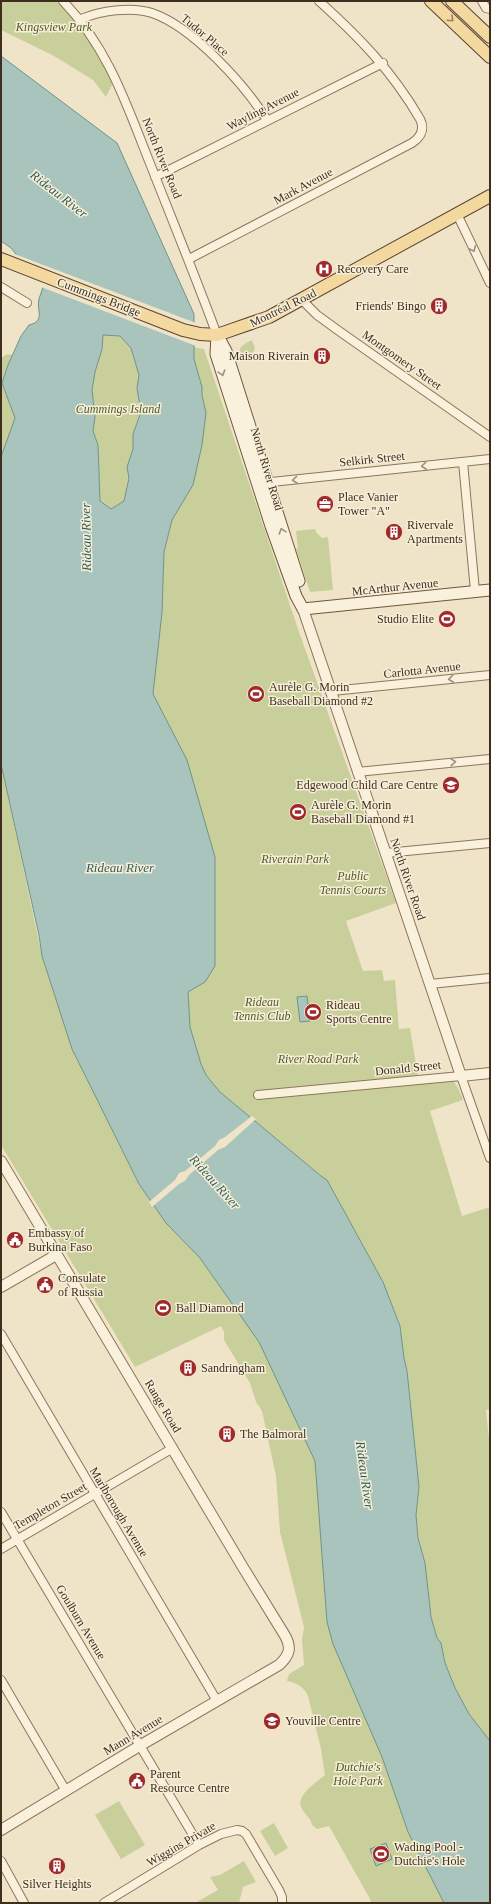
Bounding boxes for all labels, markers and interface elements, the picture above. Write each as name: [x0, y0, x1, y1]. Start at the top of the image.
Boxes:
street label: Tudor Place: [178, 11, 232, 59]
one-way arrow: [446, 14, 454, 22]
park label: Kingsview Park: [15, 20, 93, 34]
street label: Wayling Avenue: [225, 85, 301, 133]
street label: North River Road: [139, 116, 185, 200]
street label: Mark Avenue: [271, 165, 335, 207]
water label: Rideau River: [27, 166, 91, 221]
one-way arrow: [468, 244, 476, 252]
hospital icon: Recovery Care: [314, 259, 334, 279]
place label: Recovery Care: [337, 262, 409, 276]
street label: Cummings Bridge: [55, 275, 143, 319]
street label: Montréal Road: [247, 286, 319, 330]
building icon: Friends' Bingo: [429, 296, 449, 316]
place label: Friends' Bingo: [356, 299, 426, 313]
street label: Montgomery Street: [360, 327, 445, 393]
building icon: Maison Riverain: [312, 346, 332, 366]
place label: Maison Riverain: [229, 349, 309, 363]
one-way arrow: [218, 369, 226, 376]
park label: Cummings Island: [76, 402, 161, 416]
street label: North River Road: [248, 426, 286, 512]
street label: Selkirk Street: [339, 449, 406, 469]
one-way arrow: [421, 461, 427, 470]
one-way arrow: [292, 475, 298, 484]
place label: Place Vanier Tower "A": [338, 490, 398, 518]
office icon: Place Vanier Tower "A": [315, 494, 335, 514]
water label: Rideau River: [78, 502, 94, 572]
place label: Rivervale Apartments: [407, 518, 463, 546]
building icon: Rivervale Apartments: [384, 522, 404, 542]
one-way arrow: [279, 528, 287, 535]
street label: McArthur Avenue: [351, 576, 439, 598]
sports icon: Studio Elite: [437, 609, 457, 629]
place label: Studio Elite: [377, 612, 434, 626]
street label: Carlotta Avenue: [383, 659, 461, 681]
one-way arrow: [448, 674, 454, 683]
place label: Aurèle G. Morin Baseball Diamond #2: [269, 680, 373, 708]
sports icon: Aurèle G. Morin Baseball Diamond #2: [246, 684, 266, 704]
one-way arrow: [450, 758, 456, 767]
school or university icon: Edgewood Child Care Centre: [441, 775, 461, 795]
place label: Edgewood Child Care Centre: [296, 778, 438, 792]
place label: Aurèle G. Morin Baseball Diamond #1: [311, 798, 415, 826]
sports icon: Aurèle G. Morin Baseball Diamond #1: [288, 802, 308, 822]
street label: North River Road: [387, 836, 429, 922]
park label: Riverain Park: [260, 852, 329, 866]
water label: Rideau River: [85, 860, 155, 875]
park label: Public Tennis Courts: [320, 869, 387, 897]
park label: Rideau Tennis Club: [233, 995, 291, 1023]
place label: Rideau Sports Centre: [326, 998, 392, 1026]
sports icon: Rideau Sports Centre: [303, 1002, 323, 1022]
park label: River Road Park: [277, 1052, 359, 1066]
street label: Donald Street: [374, 1058, 442, 1078]
water label: Rideau River: [186, 1151, 244, 1213]
place label: Embassy of Burkina Faso: [28, 1226, 92, 1254]
public building icon: Embassy of Burkina Faso: [5, 1230, 25, 1250]
place label: Consulate of Russia: [58, 1271, 106, 1299]
public building icon: Consulate of Russia: [35, 1275, 55, 1295]
sports icon: Ball Diamond: [153, 1298, 173, 1318]
place label: Ball Diamond: [176, 1301, 244, 1315]
building icon: Sandringham: [178, 1358, 198, 1378]
place label: Sandringham: [201, 1361, 266, 1375]
street label: Range Road: [142, 1377, 184, 1435]
building icon: The Balmoral: [217, 1424, 237, 1444]
place label: The Balmoral: [240, 1427, 307, 1441]
water label: Rideau River: [353, 1439, 377, 1511]
street label: Marlborough Avenue: [87, 1465, 151, 1559]
street label: Templeton Street: [11, 1479, 90, 1533]
street label: Goulburn Avenue: [53, 1582, 109, 1662]
school or university icon: Youville Centre: [262, 1711, 282, 1731]
street label: Mann Avenue: [101, 1712, 165, 1758]
place label: Youville Centre: [285, 1714, 361, 1728]
park label: Dutchie's Hole Park: [332, 1760, 383, 1788]
place label: Parent Resource Centre: [150, 1767, 230, 1795]
public building icon: Parent Resource Centre: [127, 1771, 147, 1791]
street label: Wiggins Private: [144, 1819, 218, 1869]
place label: Wading Pool - Dutchie's Hole: [394, 1840, 465, 1868]
sports icon: Wading Pool - Dutchie's Hole: [371, 1844, 391, 1864]
building icon: Silver Heights: [47, 1856, 67, 1876]
place label: Silver Heights: [23, 1877, 92, 1891]

